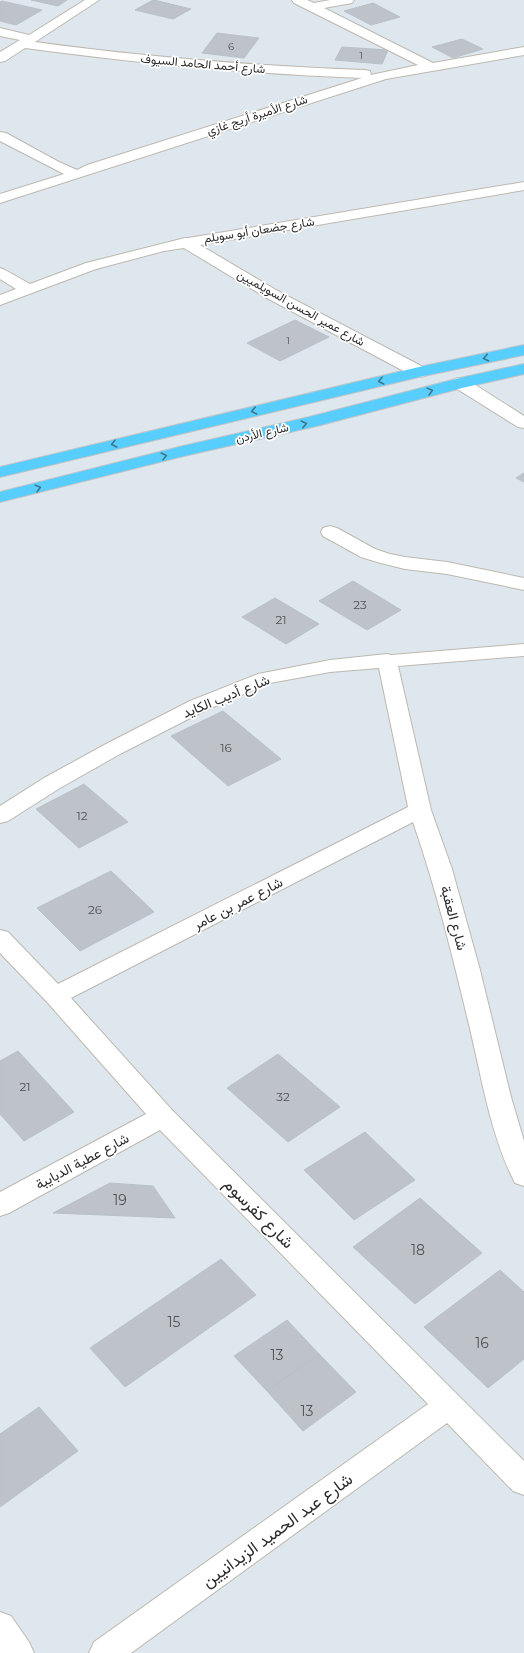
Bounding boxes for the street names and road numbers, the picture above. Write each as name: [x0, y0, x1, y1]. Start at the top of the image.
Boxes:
street label: شارع أحمد الحامد السيوف: [140, 51, 266, 78]
street label: شارع الأميرة أريج غازي: [205, 91, 310, 141]
street label: شارع جضعان أبو سويلم: [203, 213, 316, 248]
street label: شارع عمير الحسن السويلميين: [234, 266, 368, 351]
street label: شارع الأردن: [234, 419, 290, 448]
street label: شارع أديب الكايد: [180, 670, 273, 724]
street label: شارع عمر بن عامر: [189, 873, 287, 935]
street label: شارع العقبة: [435, 884, 471, 953]
street label: شارع عطية الدبايبة: [32, 1129, 133, 1195]
street label: شارع كفرسوم: [218, 1174, 298, 1254]
street label: شارع عبد الحميد الزيدانيين: [198, 1469, 357, 1593]

